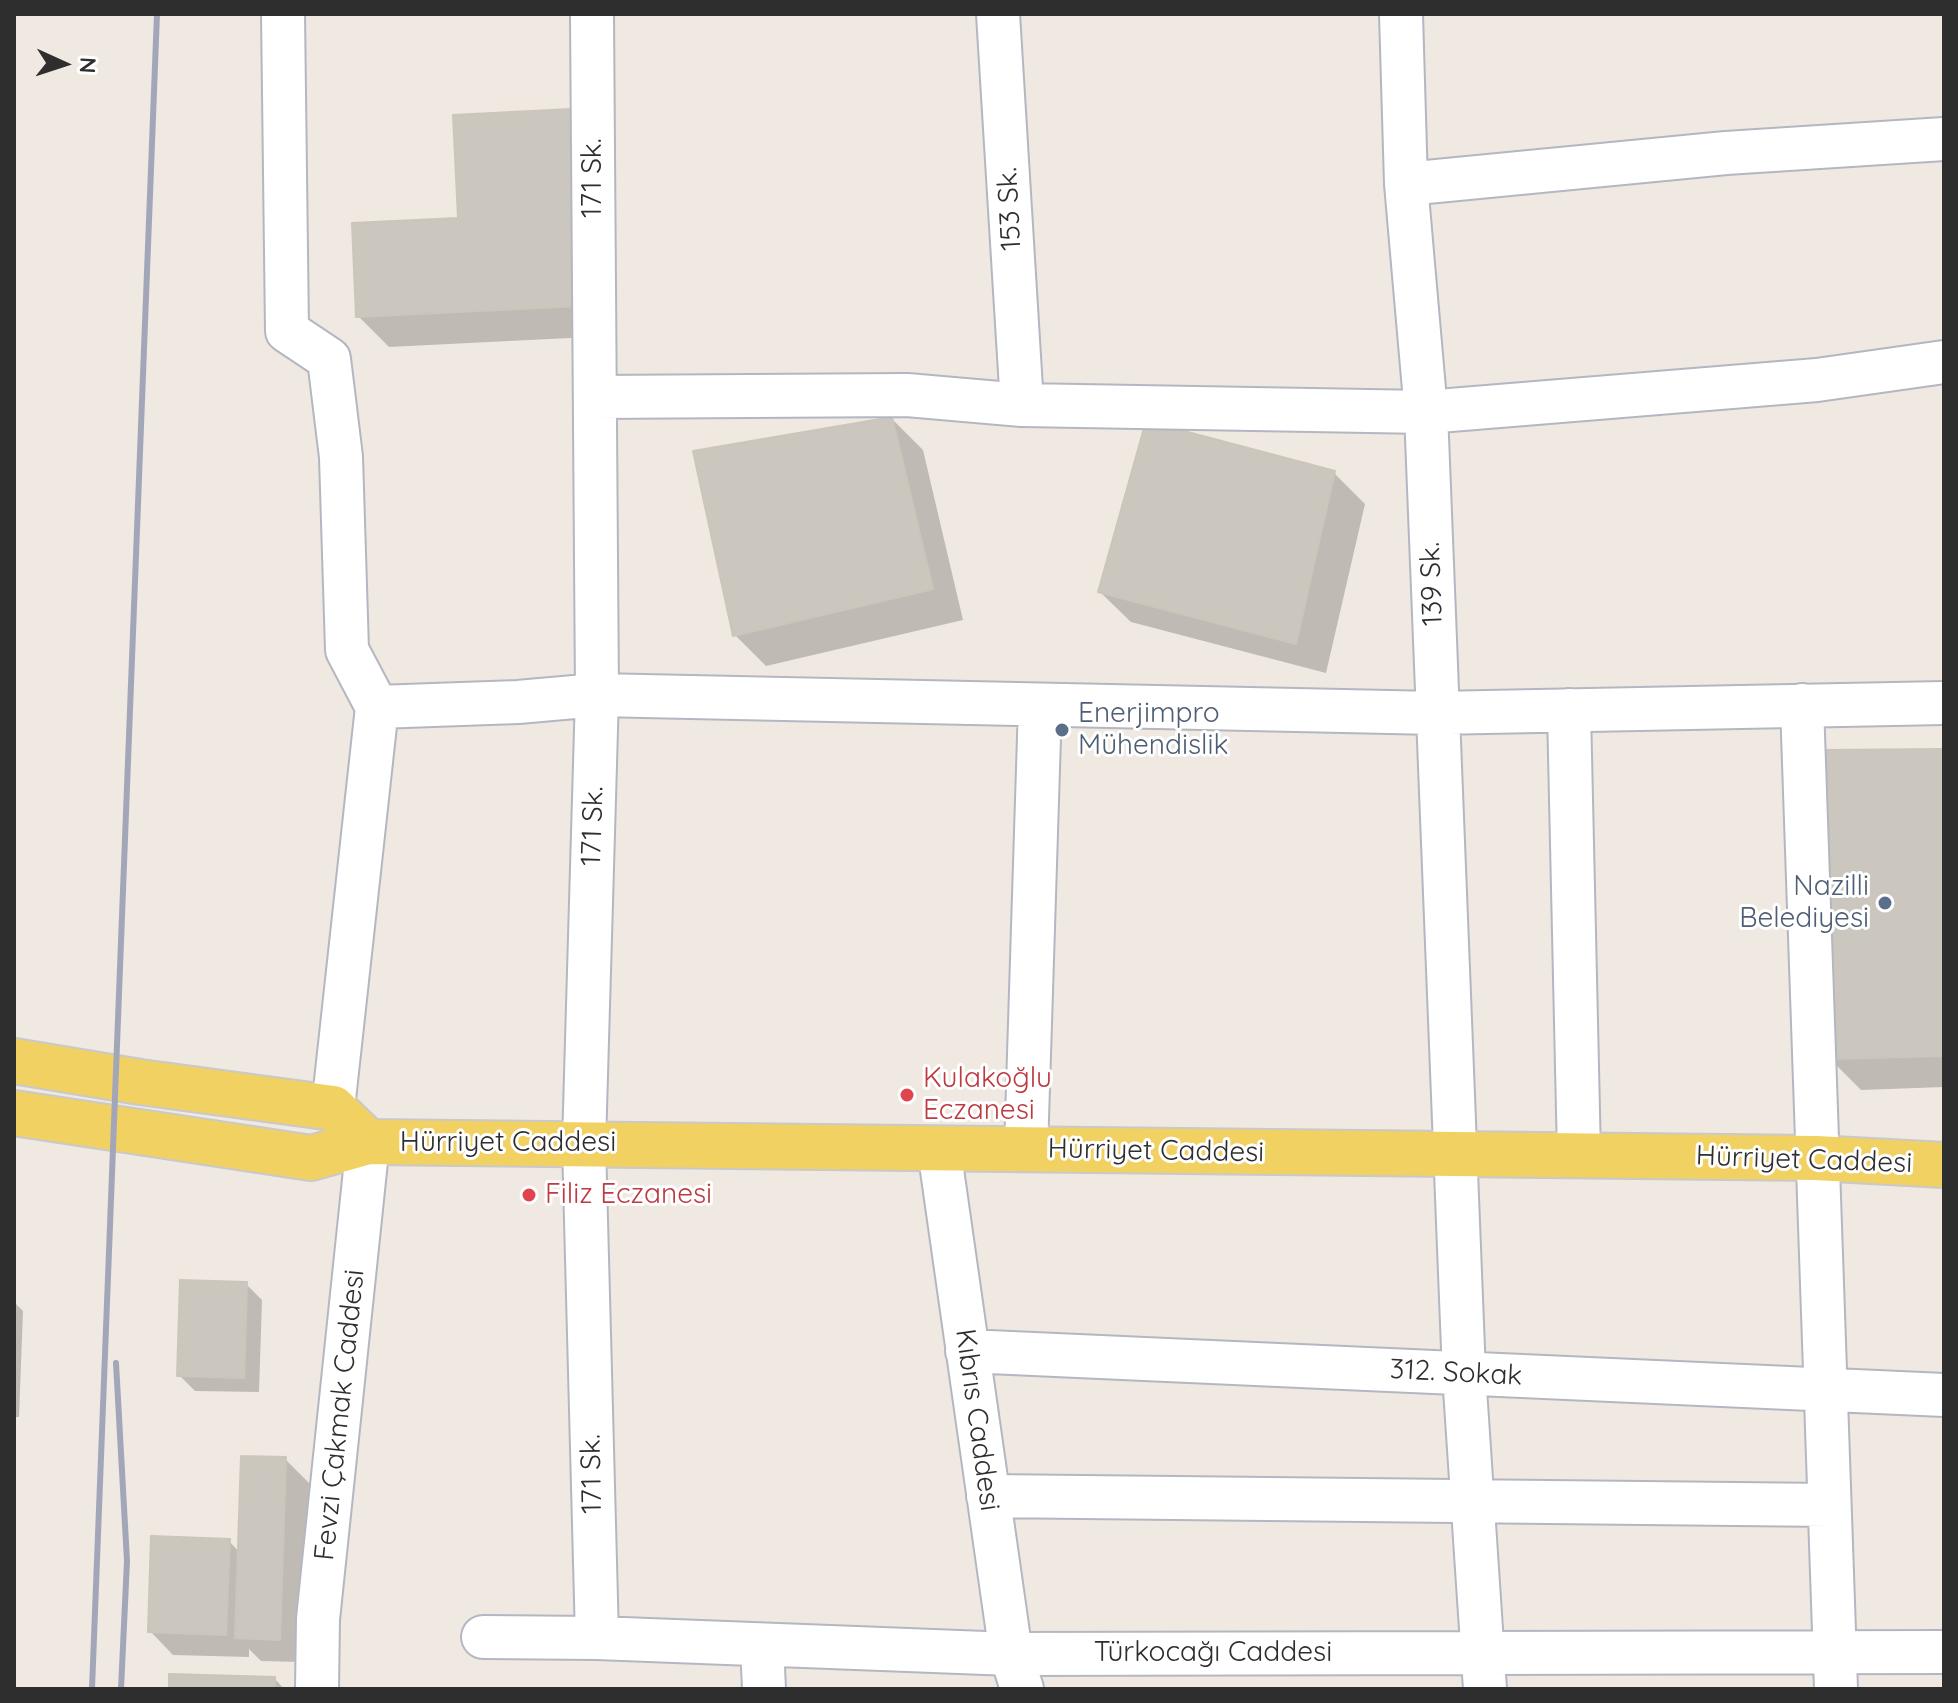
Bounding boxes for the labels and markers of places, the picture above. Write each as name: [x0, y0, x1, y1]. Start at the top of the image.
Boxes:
place label: Enerjimpro Mühendislik: [1078, 697, 1228, 763]
marker: Enerjimpro Mühendislik: [1053, 721, 1071, 739]
place label: Nazilli Belediyesi: [1739, 870, 1869, 936]
marker: Nazilli Belediyesi: [1876, 894, 1894, 912]
place label: Kulakoğlu Eczanesi: [923, 1062, 1052, 1128]
marker: Kulakoğlu Eczanesi: [898, 1086, 916, 1104]
place label: Filiz Eczanesi: [545, 1178, 712, 1212]
marker: Filiz Eczanesi: [520, 1186, 538, 1204]

